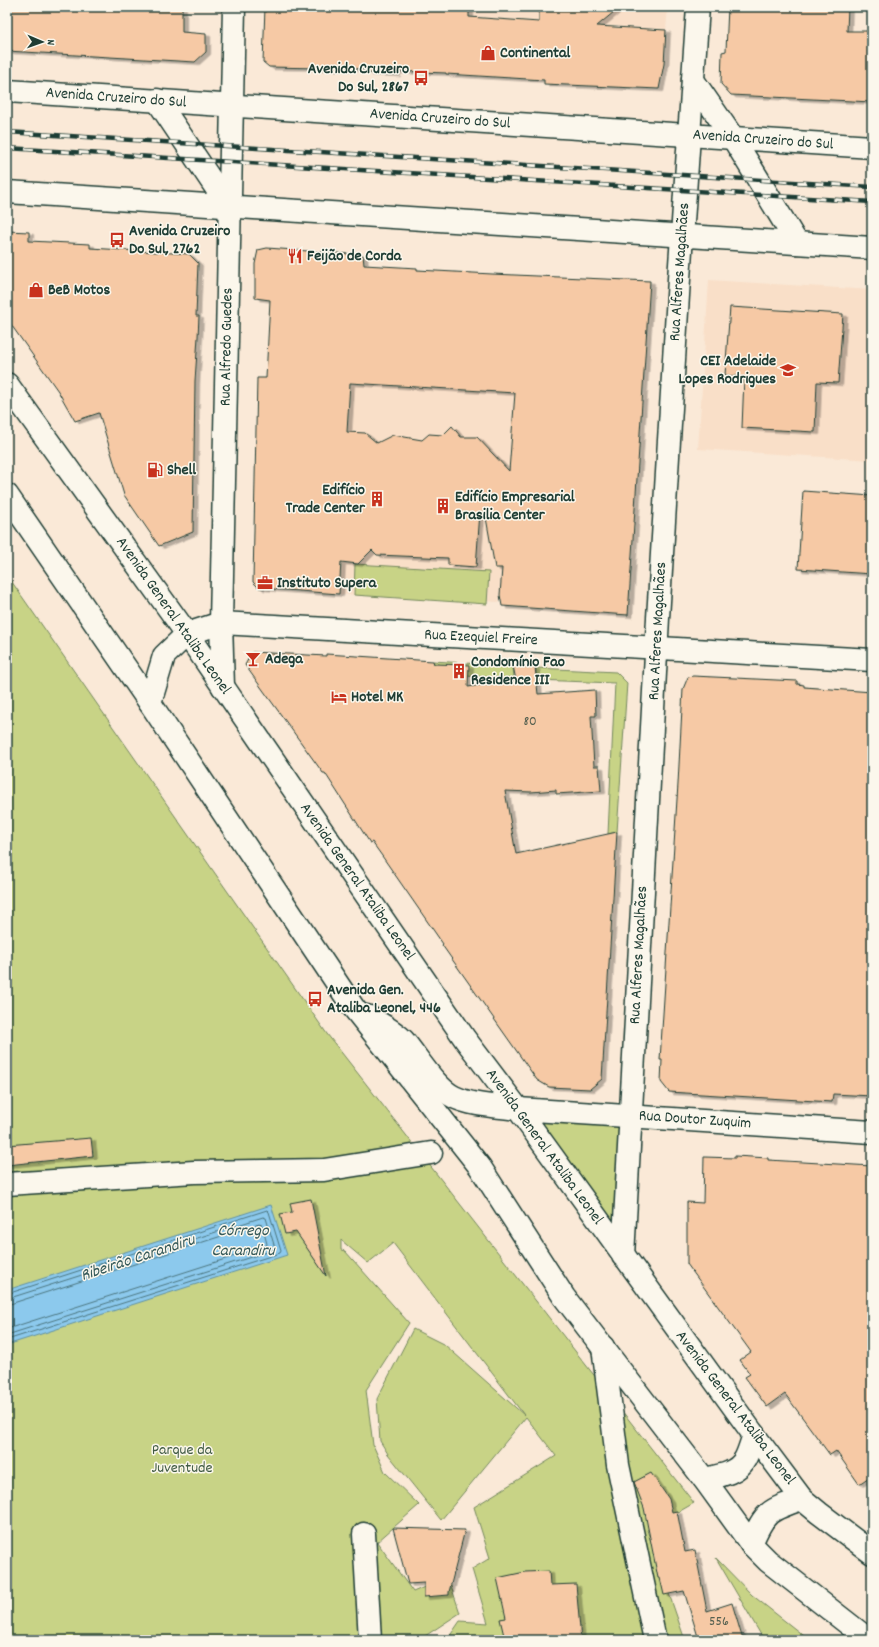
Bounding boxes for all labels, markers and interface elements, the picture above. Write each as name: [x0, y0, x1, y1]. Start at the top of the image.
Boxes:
north arrow: [22, 22, 62, 62]
text: N: [42, 39, 58, 46]
place label: Continental: [500, 42, 570, 65]
shop icon: Continental: [479, 44, 497, 62]
place label: Avenida Cruzeiro Do Sul, 2867: [308, 58, 409, 99]
bus stop icon: Avenida Cruzeiro Do Sul, 2867: [412, 69, 430, 87]
street label: Avenida Cruzeiro do Sul: [45, 82, 187, 114]
street label: Avenida Cruzeiro do Sul: [369, 103, 511, 135]
street label: Avenida Cruzeiro do Sul: [692, 124, 834, 156]
street label: Rua Alferes Magalhães: [664, 202, 696, 342]
place label: Avenida Cruzeiro Do Sul, 2762: [129, 220, 230, 261]
bus stop icon: Avenida Cruzeiro Do Sul, 2762: [108, 231, 126, 249]
place label: Feijão de Corda: [307, 245, 403, 268]
restaurant icon: Feijão de Corda: [286, 247, 304, 265]
place label: BeB Motos: [48, 279, 110, 302]
shop icon: BeB Motos: [27, 281, 45, 299]
street label: Rua Alfredo Guedes: [214, 287, 240, 406]
place label: CEI Adelaide Lopes Rodrigues: [679, 350, 776, 391]
school or university icon: CEI Adelaide Lopes Rodrigues: [779, 361, 797, 379]
place label: Shell: [167, 459, 196, 482]
fuel station icon: Shell: [146, 461, 164, 479]
place label: Edifício Trade Center: [286, 479, 366, 520]
place label: Edifício Empresarial Brasilia Center: [455, 486, 575, 527]
building icon: Edifício Trade Center: [368, 490, 386, 508]
building icon: Edifício Empresarial Brasilia Center: [434, 497, 452, 515]
street label: Avenida General Ataliba Leonel: [110, 532, 236, 700]
street label: Rua Alferes Magalhães: [643, 561, 673, 701]
place label: Instituto Supera: [277, 572, 378, 595]
office icon: Instituto Supera: [256, 574, 274, 592]
street label: Rua Ezequiel Freire: [424, 624, 538, 652]
place label: Adega: [265, 648, 304, 671]
bar icon: Adega: [244, 650, 262, 668]
place label: Condomínio Fao Residence III: [471, 651, 565, 692]
building icon: Condomínio Fao Residence III: [450, 662, 468, 680]
place label: Hotel MK: [351, 686, 404, 709]
hotel icon: Hotel MK: [330, 688, 348, 706]
house number: 80: [523, 712, 537, 732]
street label: Avenida General Ataliba Leonel: [294, 798, 420, 966]
street label: Rua Alferes Magalhães: [624, 885, 654, 1025]
place label: Avenida Gen. Ataliba Leonel, 446: [327, 979, 441, 1020]
bus stop icon: Avenida Gen. Ataliba Leonel, 446: [306, 990, 324, 1008]
street label: Avenida General Ataliba Leonel: [479, 1064, 609, 1230]
street label: Rua Doutor Zuquim: [638, 1105, 752, 1135]
water label: Córrego Carandiru: [211, 1220, 276, 1264]
water label: Ribeirão Carandiru: [78, 1229, 200, 1289]
street label: Avenida General Ataliba Leonel: [669, 1326, 801, 1490]
park label: Parque da Juventude: [151, 1439, 213, 1480]
house number: 556: [709, 1612, 729, 1632]

